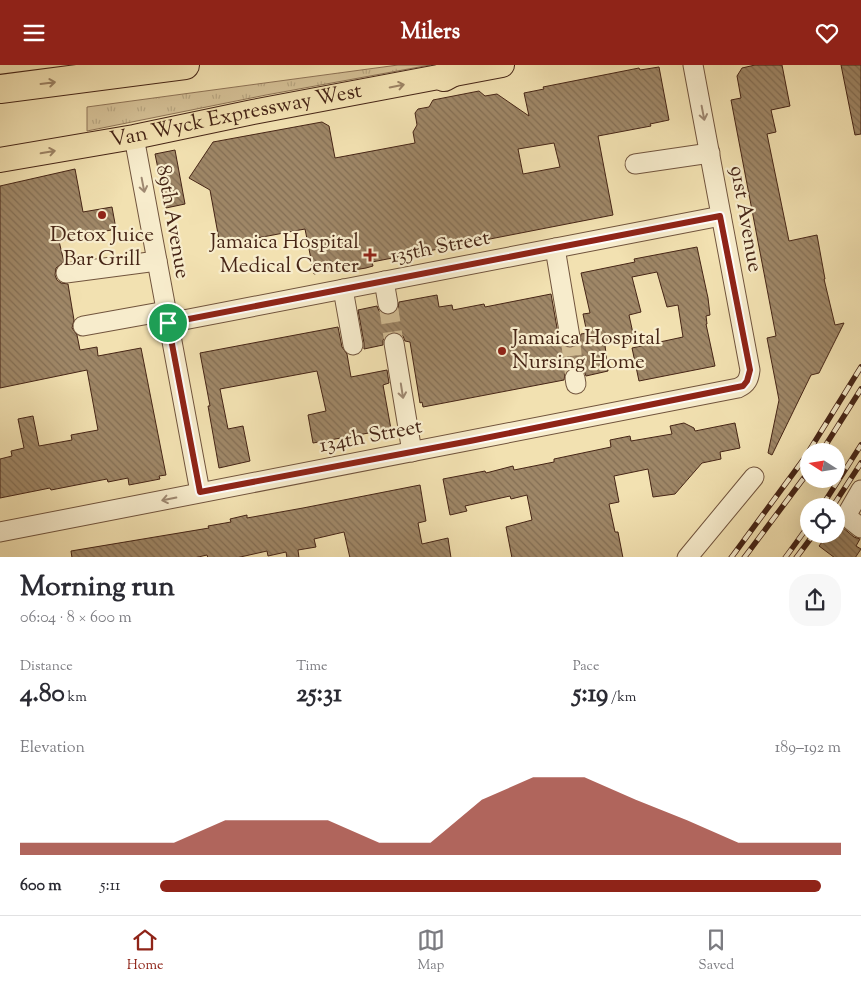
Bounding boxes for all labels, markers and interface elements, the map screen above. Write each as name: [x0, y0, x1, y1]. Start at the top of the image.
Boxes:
text: Milers: [401, 17, 460, 49]
icon: menu: [20, 19, 48, 47]
icon: heart: [813, 19, 841, 47]
one-way arrow: [40, 77, 56, 87]
street label: Van Wyck Expressway West: [108, 77, 364, 156]
one-way arrow: [388, 80, 404, 90]
one-way arrow: [698, 104, 708, 120]
one-way arrow: [40, 146, 56, 156]
street label: 89th Avenue: [147, 163, 197, 281]
street label: 91st Avenue: [721, 164, 769, 274]
one-way arrow: [138, 176, 148, 192]
marker: Detox Juice Bar Grill: [96, 209, 108, 221]
place label: Detox Juice Bar Grill: [50, 221, 154, 275]
street label: 135th Street: [388, 224, 492, 272]
place label: Jamaica Hospital Medical Center: [209, 228, 359, 282]
marker: Jamaica Hospital Medical Center: [363, 248, 377, 262]
pin: [147, 302, 189, 344]
icon: arrive: [154, 309, 182, 337]
place label: Jamaica Hospital Nursing Home: [511, 324, 661, 378]
marker: Jamaica Hospital Nursing Home: [496, 345, 508, 357]
one-way arrow: [398, 383, 408, 399]
street label: 134th Street: [317, 412, 425, 462]
north arrow: [800, 443, 845, 487]
map controls: [800, 443, 845, 543]
one-way arrow: [161, 494, 177, 504]
button: locate: [800, 498, 845, 543]
text: Morning run: [20, 568, 175, 608]
button: share: [789, 574, 841, 626]
text: 06:04 · 8 × 600 m: [20, 607, 132, 630]
text: Distance: [20, 657, 73, 677]
text: Time: [296, 657, 327, 677]
text: Pace: [573, 657, 599, 677]
text: 4.80: [20, 677, 65, 713]
text: 25:31: [296, 677, 342, 713]
text: 5:19: [573, 677, 608, 713]
text: km: [65, 688, 87, 708]
text: /km: [608, 688, 636, 708]
text: Elevation: [20, 737, 85, 760]
text: 189–192 m: [775, 737, 841, 760]
text: 600 m: [20, 875, 62, 898]
text: 5:11: [100, 875, 121, 898]
tab: Home: [127, 926, 163, 976]
tab: Map: [417, 926, 445, 976]
tab: Saved: [698, 926, 734, 976]

